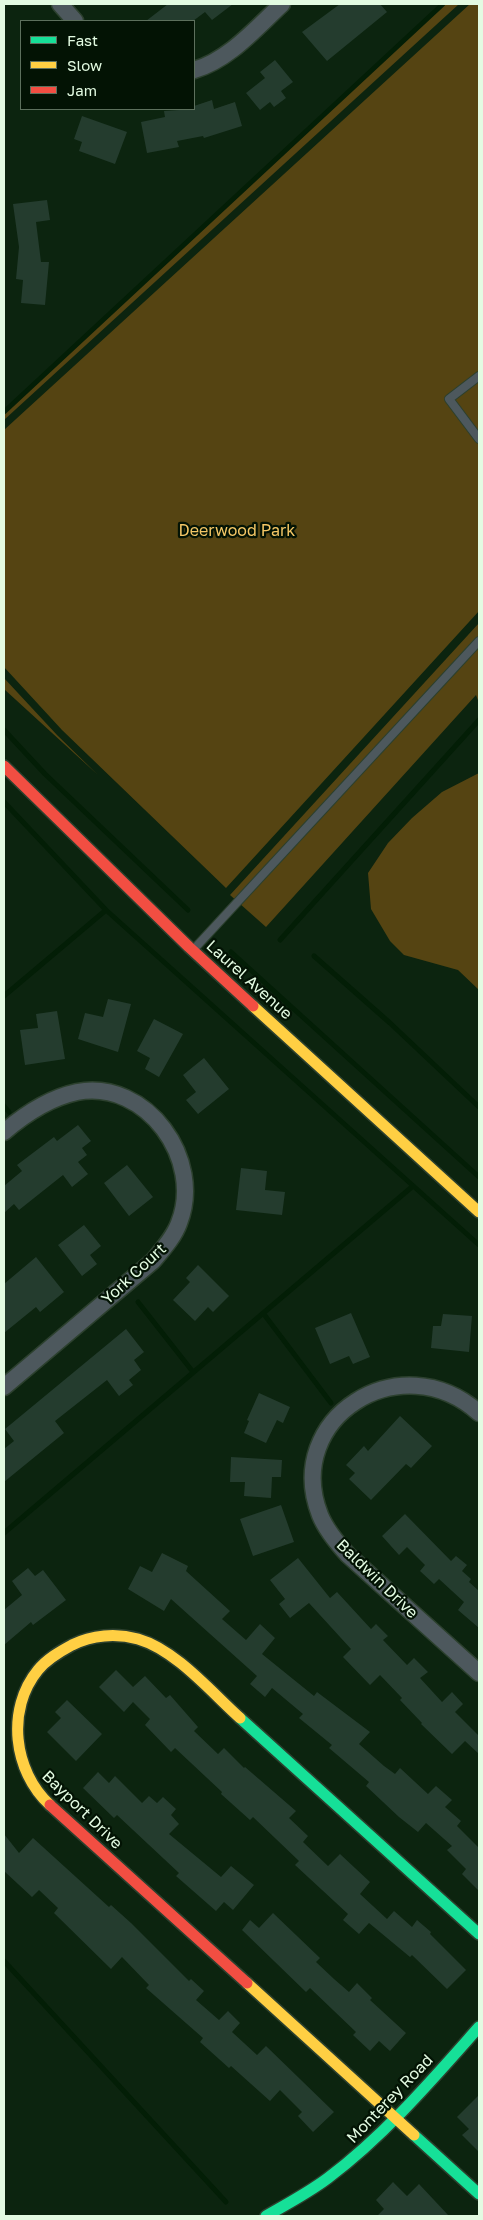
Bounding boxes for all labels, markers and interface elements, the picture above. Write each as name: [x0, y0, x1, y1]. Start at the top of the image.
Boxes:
legend: [20, 20, 195, 110]
text: Fast: [67, 31, 98, 49]
text: Slow: [67, 56, 102, 74]
text: Jam: [67, 81, 97, 99]
park label: Deerwood Park: [179, 521, 295, 541]
street label: Laurel Avenue: [202, 936, 296, 1024]
street label: York Court: [98, 1239, 170, 1309]
street label: Baldwin Drive: [332, 1536, 422, 1622]
street label: Bayport Drive: [38, 1767, 126, 1853]
street label: Monterey Road: [343, 2051, 437, 2147]

